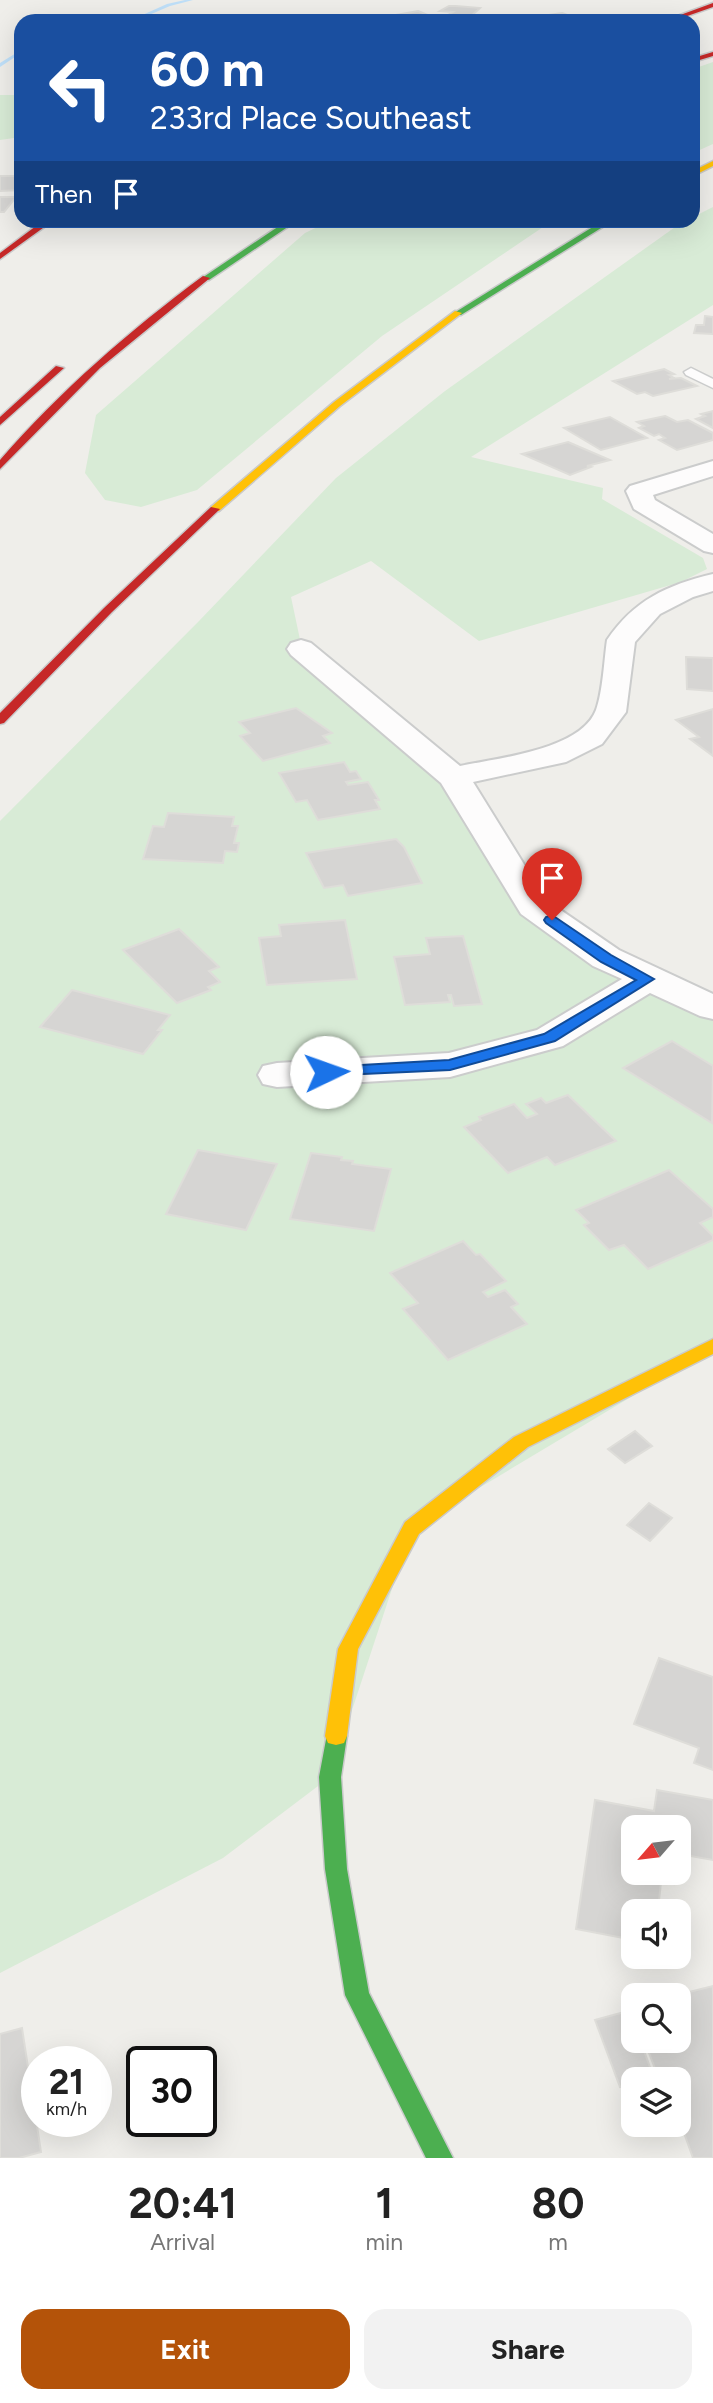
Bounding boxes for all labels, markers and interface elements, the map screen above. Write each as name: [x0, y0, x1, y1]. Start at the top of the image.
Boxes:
text: 60 m: [150, 39, 265, 98]
icon: left: [35, 42, 126, 133]
text: 233rd Place Southeast: [150, 99, 472, 137]
icon: arrive: [107, 175, 145, 213]
text: Then: [35, 178, 93, 210]
pin: [522, 848, 582, 920]
icon: arrive: [533, 859, 571, 897]
position arrow: [289, 1035, 363, 1109]
north arrow: [621, 1815, 691, 1885]
map controls: [621, 1815, 691, 2137]
button: sound: [621, 1899, 691, 1969]
button: search: [621, 1983, 691, 2053]
speed limit sign: 30: [126, 2046, 217, 2137]
text: 21: [49, 2061, 84, 2103]
button: layers: [621, 2067, 691, 2137]
text: km/h: [46, 2098, 87, 2120]
text: 20:41: [128, 2178, 237, 2229]
text: 1: [375, 2178, 393, 2229]
text: 80: [532, 2178, 585, 2229]
text: Arrival: [150, 2228, 215, 2256]
text: min: [365, 2228, 403, 2256]
text: m: [548, 2228, 568, 2256]
button: Exit: [21, 2309, 350, 2389]
button: Share: [364, 2309, 692, 2389]

